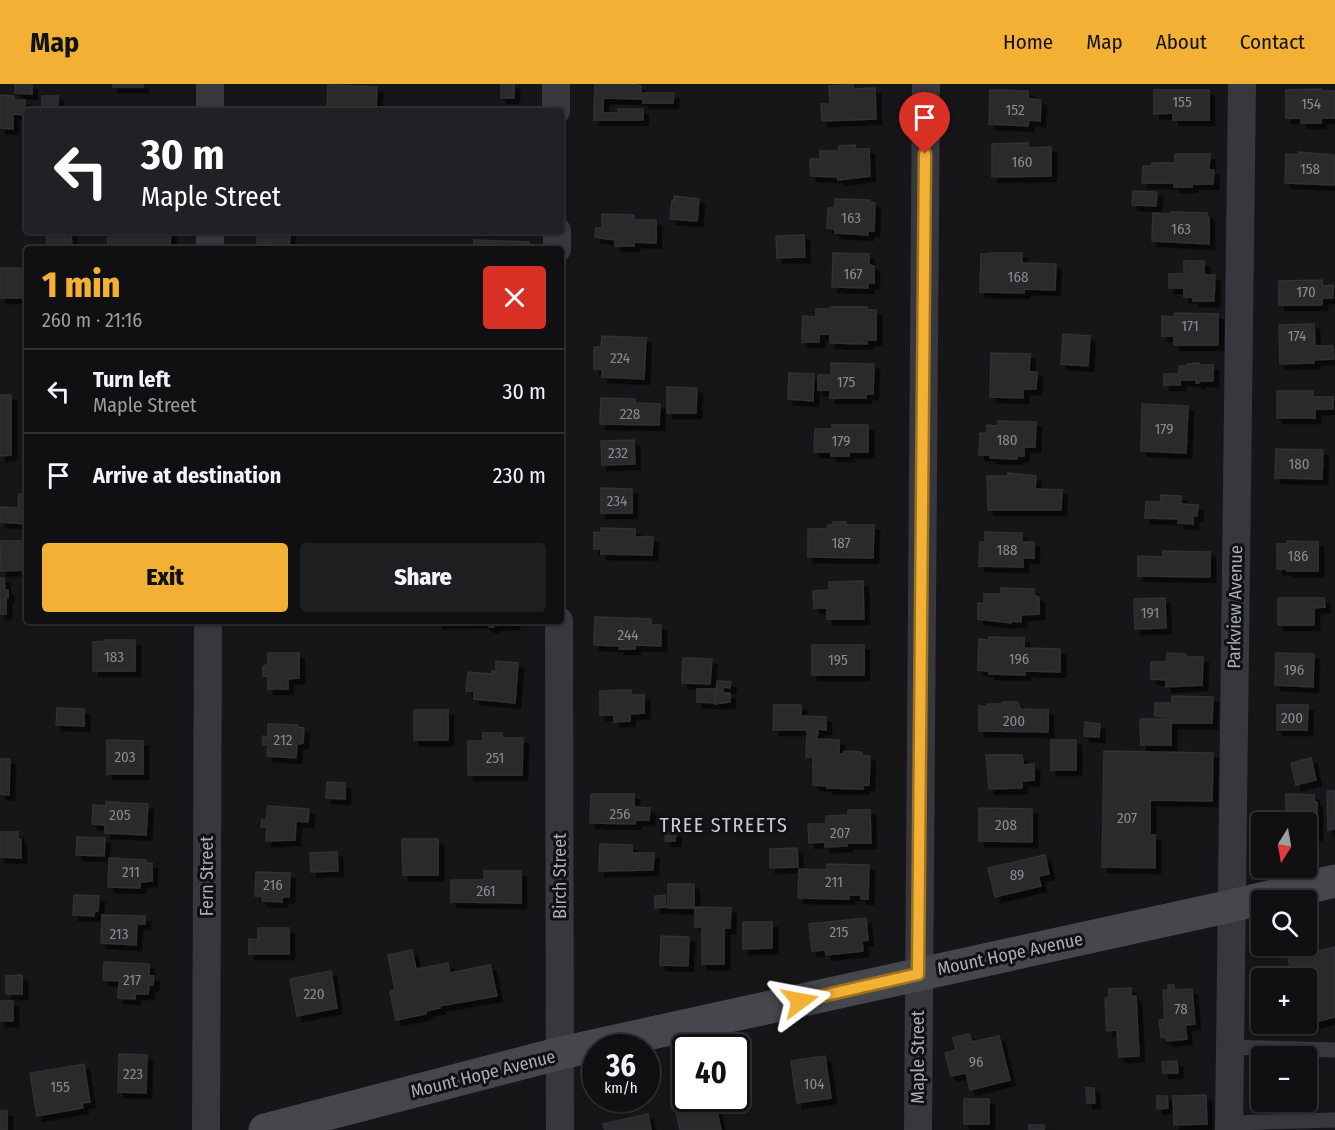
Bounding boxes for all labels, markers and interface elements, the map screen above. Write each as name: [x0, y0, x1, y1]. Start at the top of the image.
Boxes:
text: Map: [30, 26, 79, 59]
text: Home: [1003, 29, 1053, 55]
text: Map: [1086, 29, 1123, 55]
text: About: [1156, 29, 1207, 55]
text: Contact: [1240, 29, 1305, 55]
pin: [899, 92, 950, 154]
house number: 155: [1172, 93, 1192, 111]
house number: 154: [1301, 95, 1321, 113]
icon: arrive: [908, 101, 941, 134]
house number: 152: [1005, 101, 1025, 119]
text: 30 m: [141, 130, 225, 180]
icon: left: [42, 132, 120, 210]
house number: 160: [1011, 153, 1033, 171]
house number: 158: [1300, 160, 1320, 178]
text: Maple Street: [141, 181, 281, 213]
house number: 163: [841, 209, 861, 227]
house number: 163: [1171, 220, 1191, 238]
text: 1 min: [42, 263, 120, 307]
house number: 167: [843, 265, 863, 283]
button: close: [483, 266, 546, 329]
house number: 168: [1008, 268, 1028, 286]
house number: 170: [1296, 283, 1316, 301]
text: 260 m · 21:16: [42, 308, 142, 332]
house number: 171: [1181, 317, 1199, 335]
house number: 174: [1288, 327, 1306, 345]
house number: 224: [610, 349, 630, 367]
text: Turn left: [93, 366, 171, 393]
house number: 175: [837, 373, 855, 391]
icon: left: [42, 375, 75, 408]
text: 30 m: [503, 378, 546, 405]
text: Maple Street: [93, 393, 197, 417]
house number: 228: [620, 405, 640, 423]
house number: 179: [1155, 420, 1174, 438]
house number: 180: [996, 431, 1018, 449]
house number: 179: [832, 432, 851, 450]
house number: 232: [608, 444, 628, 462]
house number: 180: [1288, 455, 1310, 473]
icon: arrive: [42, 459, 75, 492]
text: Arrive at destination: [93, 462, 281, 489]
text: 230 m: [493, 462, 546, 489]
house number: 234: [607, 492, 627, 510]
house number: 187: [831, 534, 851, 552]
house number: 188: [997, 541, 1017, 559]
button: Exit: [42, 543, 288, 612]
button: Share: [300, 543, 546, 612]
street label: Parkview Avenue: [1223, 545, 1247, 669]
house number: 186: [1288, 547, 1308, 565]
house number: 191: [1141, 604, 1159, 622]
house number: 244: [618, 626, 638, 644]
house number: 183: [104, 648, 124, 666]
house number: 196: [1009, 650, 1029, 668]
house number: 195: [828, 651, 848, 669]
house number: 196: [1284, 661, 1304, 679]
house number: 200: [1281, 709, 1303, 727]
house number: 200: [1003, 712, 1025, 730]
house number: 212: [274, 731, 293, 749]
house number: 203: [114, 748, 136, 766]
house number: 251: [486, 749, 504, 767]
house number: 256: [610, 805, 630, 823]
house number: 205: [109, 806, 131, 824]
house number: 207: [1117, 809, 1137, 827]
north arrow: [1251, 812, 1317, 878]
map controls: [1251, 812, 1317, 1112]
district label: TREE STREETS: [660, 813, 788, 837]
house number: 208: [995, 816, 1017, 834]
house number: 207: [830, 824, 850, 842]
street label: Birch Street: [549, 833, 571, 919]
street label: Fern Street: [196, 836, 218, 916]
house number: 211: [122, 863, 140, 881]
house number: 89: [1010, 866, 1024, 884]
house number: 211: [825, 873, 843, 891]
house number: 216: [263, 876, 283, 894]
house number: 261: [476, 882, 496, 900]
button: search: [1251, 890, 1317, 956]
house number: 215: [829, 923, 849, 941]
house number: 213: [110, 925, 129, 943]
street label: Mount Hope Avenue: [935, 928, 1085, 980]
button: +: [1251, 968, 1317, 1034]
position arrow: [768, 969, 832, 1033]
house number: 217: [123, 971, 141, 989]
house number: 220: [303, 985, 325, 1003]
house number: 78: [1174, 1000, 1188, 1018]
street label: Maple Street: [907, 1010, 929, 1104]
speed limit sign: 40: [672, 1034, 750, 1112]
street label: Mount Hope Avenue: [408, 1045, 558, 1103]
button: −: [1251, 1046, 1317, 1112]
text: 36: [606, 1048, 636, 1084]
house number: 96: [969, 1053, 983, 1071]
house number: 223: [123, 1065, 143, 1083]
house number: 104: [804, 1075, 824, 1093]
house number: 155: [50, 1078, 70, 1096]
text: km/h: [604, 1079, 638, 1097]

